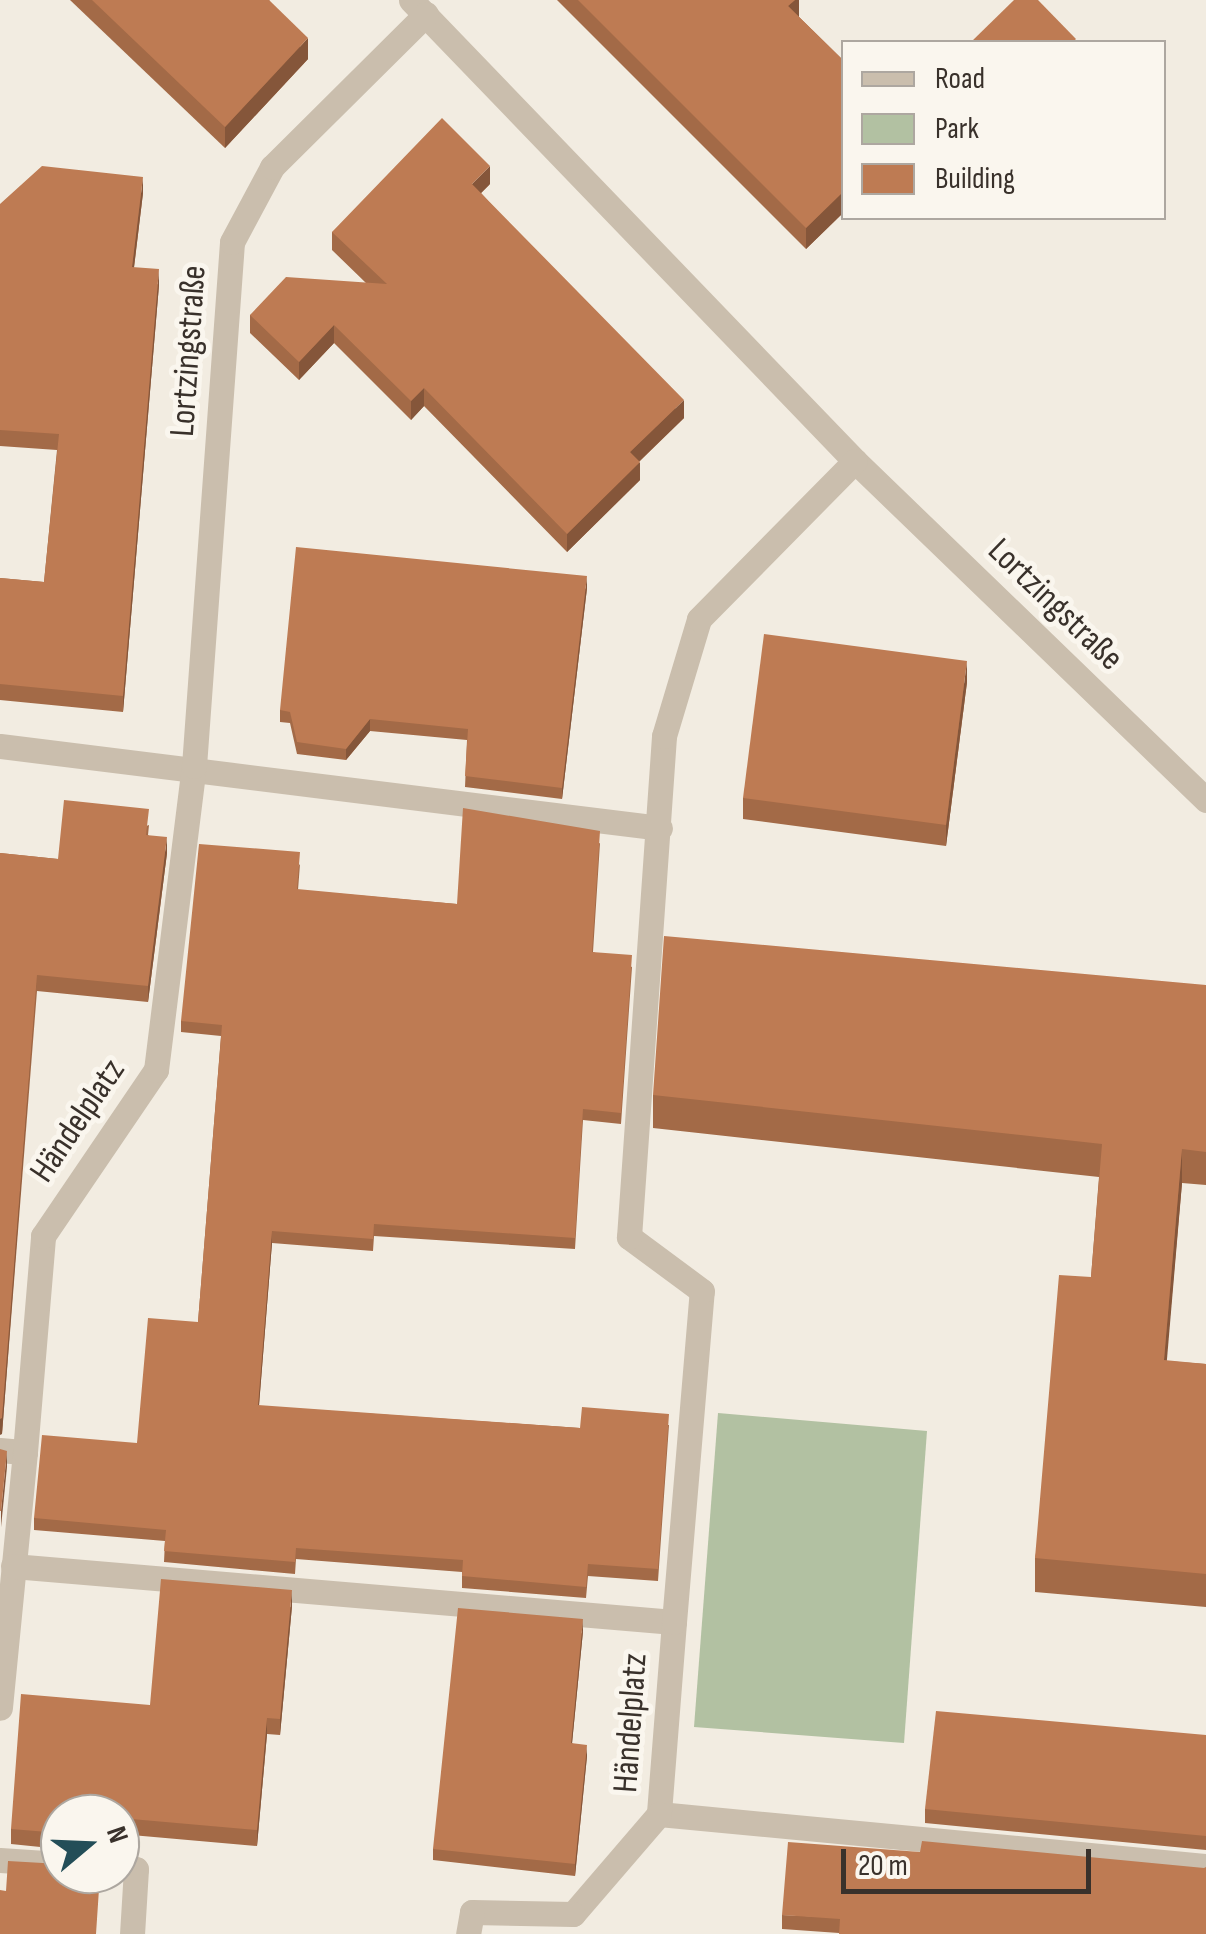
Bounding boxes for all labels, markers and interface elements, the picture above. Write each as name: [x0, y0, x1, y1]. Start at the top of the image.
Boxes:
legend: [841, 40, 1166, 220]
text: Road: [935, 61, 985, 97]
text: Park: [935, 111, 979, 147]
text: Building: [935, 161, 1015, 197]
street label: Lortzingstraße: [162, 264, 216, 438]
street label: Lortzingstraße: [979, 530, 1131, 680]
street label: Händelplatz: [22, 1051, 134, 1191]
street label: Händelplatz: [605, 1652, 657, 1794]
north arrow: [40, 1794, 140, 1894]
text: N: [99, 1822, 135, 1847]
scale bar: [846, 1829, 1096, 1891]
text: 20 m: [858, 1848, 908, 1884]

